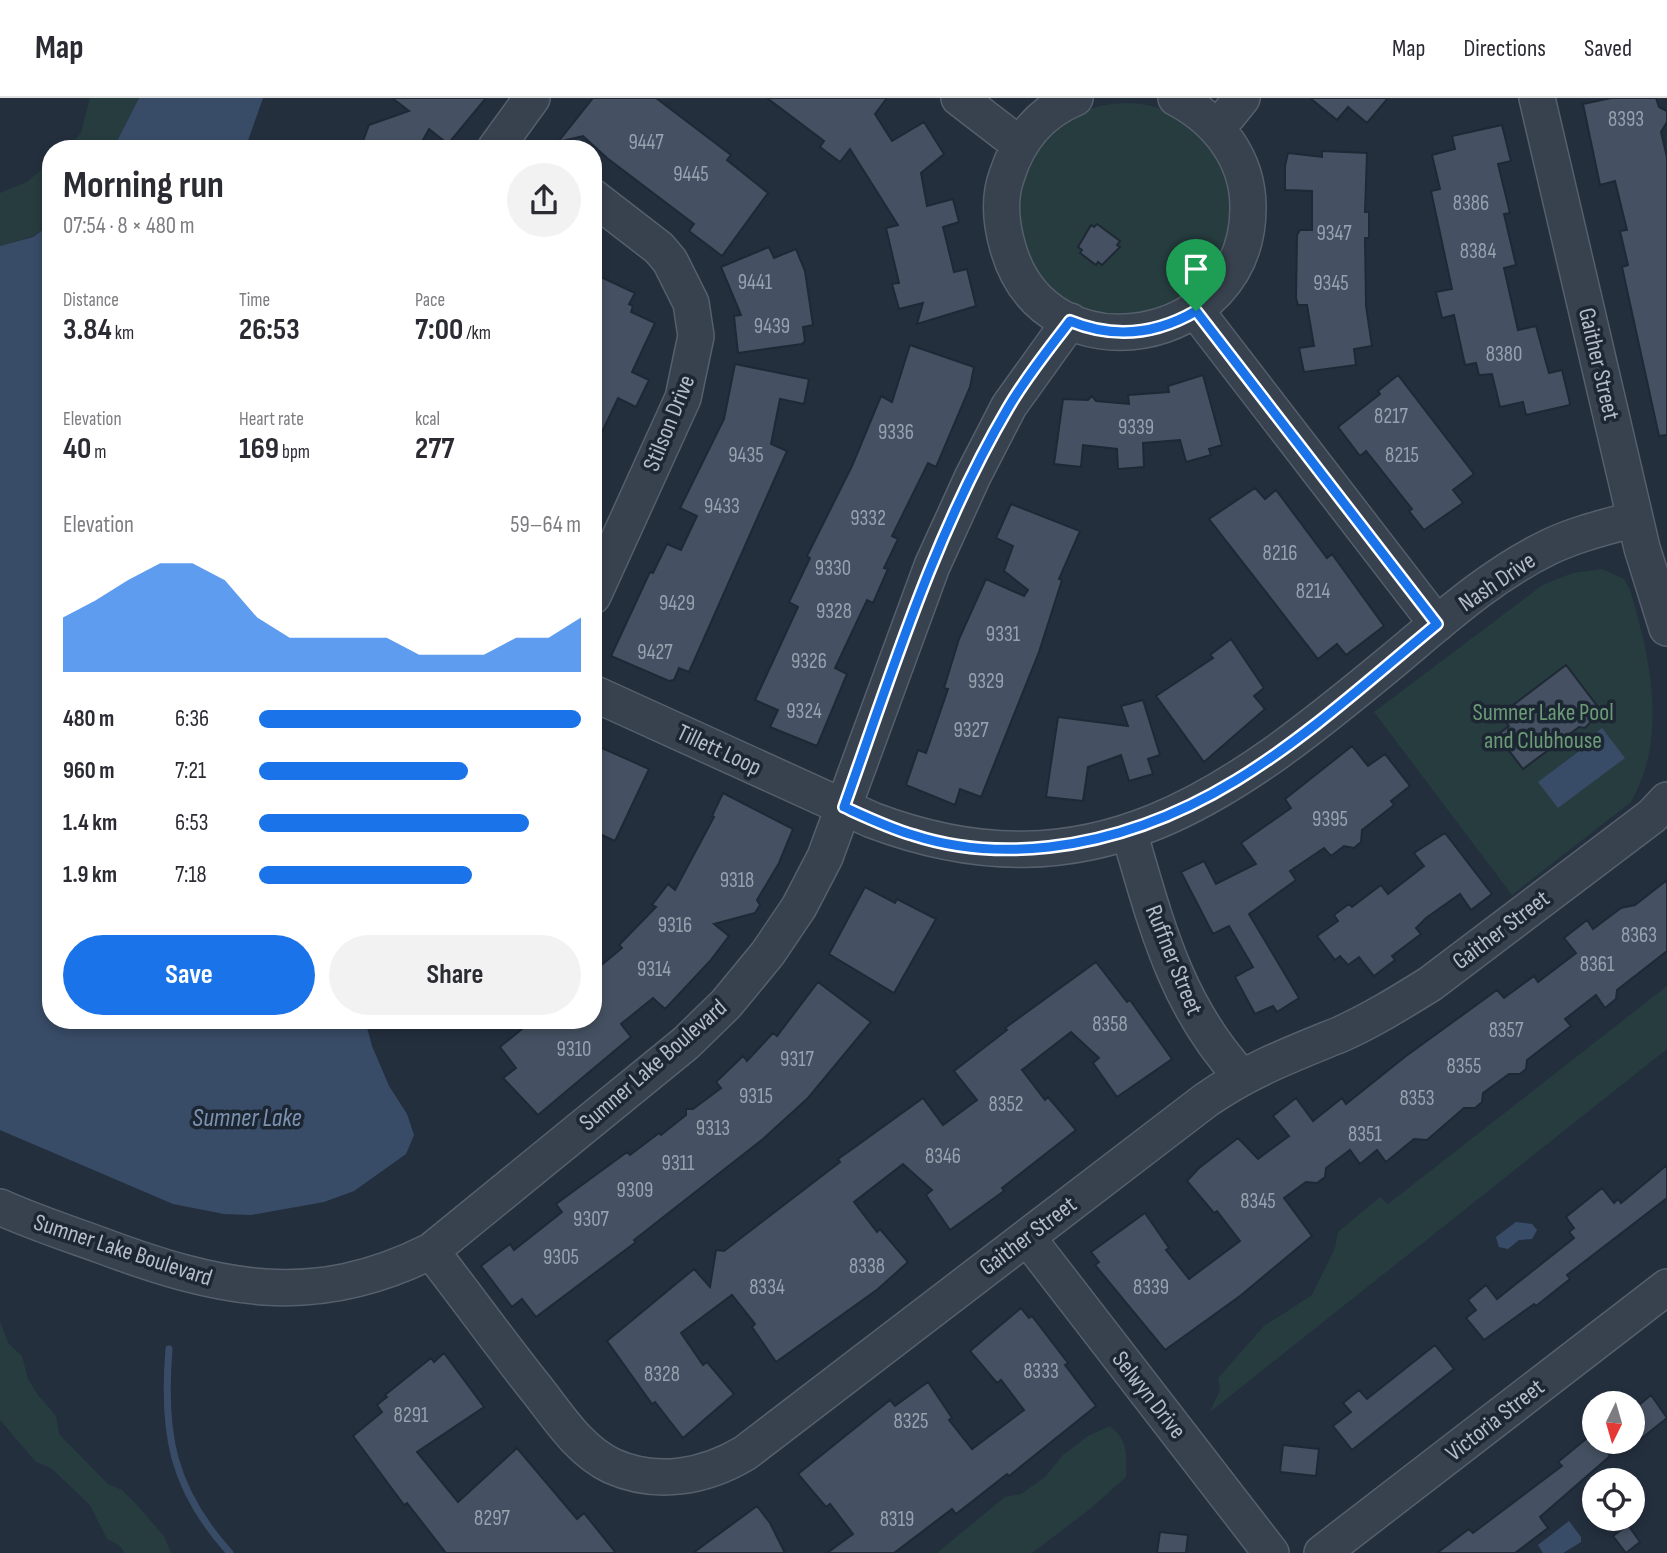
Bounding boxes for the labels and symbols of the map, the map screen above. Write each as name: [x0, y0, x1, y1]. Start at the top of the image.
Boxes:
house number: 8393: [1608, 107, 1644, 132]
house number: 9447: [628, 130, 664, 155]
house number: 9445: [673, 162, 709, 187]
house number: 8386: [1453, 191, 1489, 216]
house number: 9347: [1316, 221, 1352, 246]
pin: [1166, 239, 1226, 311]
house number: 8384: [1460, 239, 1496, 264]
house number: 9441: [738, 270, 773, 295]
house number: 9345: [1313, 271, 1349, 296]
street label: Gaither Street: [1572, 305, 1626, 423]
house number: 9439: [754, 314, 790, 339]
house number: 8380: [1486, 342, 1522, 367]
street label: Stilson Drive: [637, 371, 701, 475]
house number: 8217: [1374, 404, 1409, 429]
house number: 9339: [1118, 415, 1154, 440]
house number: 9336: [878, 420, 914, 445]
house number: 9435: [728, 443, 764, 468]
house number: 8215: [1385, 443, 1419, 468]
house number: 9433: [704, 494, 740, 519]
house number: 9332: [850, 506, 886, 531]
house number: 8216: [1263, 541, 1297, 566]
street label: Nash Drive: [1453, 546, 1541, 618]
house number: 9330: [815, 556, 851, 581]
house number: 8214: [1296, 579, 1330, 604]
house number: 9429: [659, 591, 695, 616]
house number: 9328: [816, 599, 852, 624]
house number: 9331: [986, 622, 1021, 647]
house number: 9427: [637, 640, 673, 665]
house number: 9326: [791, 649, 827, 674]
house number: 9329: [968, 669, 1004, 694]
park label: Sumner Lake Pool and Clubhouse: [1472, 698, 1614, 755]
house number: 9324: [786, 699, 822, 724]
street label: Tillett Loop: [672, 718, 766, 782]
house number: 9327: [953, 718, 989, 743]
house number: 9395: [1312, 807, 1348, 832]
house number: 9318: [720, 868, 754, 893]
street label: Gaither Street: [1447, 884, 1555, 976]
street label: Ruffner Street: [1139, 901, 1209, 1019]
house number: 9316: [658, 913, 692, 938]
house number: 8363: [1621, 923, 1657, 948]
house number: 8361: [1580, 952, 1615, 977]
house number: 9314: [637, 957, 671, 982]
street label: Sumner Lake Boulevard: [573, 993, 733, 1137]
house number: 8358: [1092, 1012, 1128, 1037]
house number: 8357: [1489, 1018, 1524, 1043]
house number: 9310: [557, 1037, 591, 1062]
house number: 9317: [780, 1047, 815, 1072]
house number: 8355: [1447, 1054, 1481, 1079]
house number: 9315: [739, 1084, 773, 1109]
house number: 8353: [1399, 1086, 1435, 1111]
house number: 8352: [988, 1092, 1024, 1117]
water label: Sumner Lake: [192, 1103, 302, 1134]
house number: 9313: [696, 1116, 730, 1141]
house number: 8351: [1348, 1122, 1383, 1147]
house number: 8346: [925, 1144, 961, 1169]
house number: 9311: [662, 1151, 695, 1176]
house number: 9309: [617, 1178, 653, 1203]
house number: 8345: [1240, 1189, 1276, 1214]
street label: Gaither Street: [974, 1190, 1082, 1282]
street label: Sumner Lake Boulevard: [30, 1207, 216, 1293]
house number: 9307: [573, 1207, 610, 1232]
house number: 9305: [543, 1245, 579, 1270]
house number: 8338: [849, 1254, 885, 1279]
house number: 8334: [749, 1275, 785, 1300]
house number: 8339: [1133, 1275, 1169, 1300]
street label: Selwyn Drive: [1106, 1345, 1192, 1445]
house number: 8333: [1023, 1359, 1059, 1384]
house number: 8328: [644, 1362, 680, 1387]
street label: Victoria Street: [1440, 1373, 1550, 1467]
north arrow: [1582, 1391, 1645, 1454]
house number: 8291: [394, 1403, 429, 1428]
house number: 8325: [893, 1409, 929, 1434]
house number: 8297: [474, 1506, 511, 1531]
house number: 8319: [880, 1507, 914, 1532]

